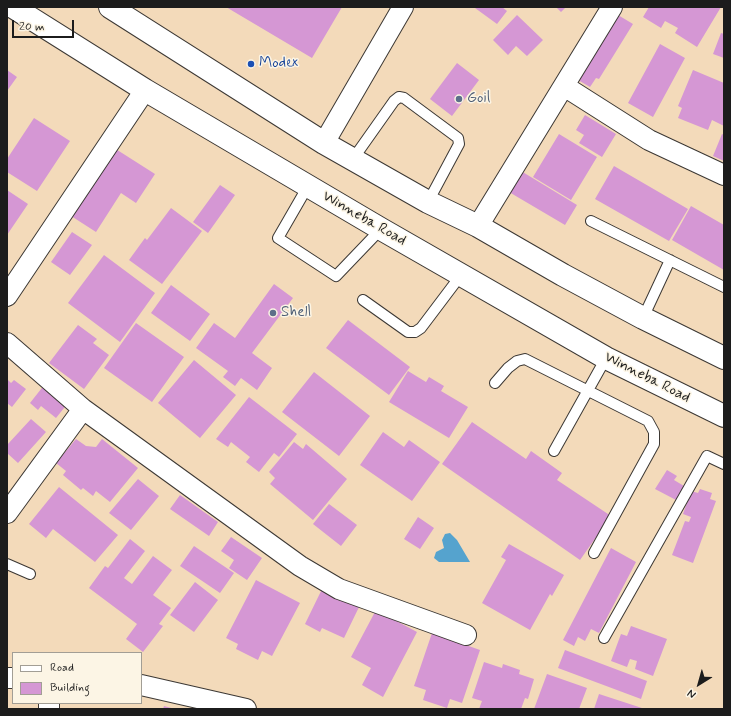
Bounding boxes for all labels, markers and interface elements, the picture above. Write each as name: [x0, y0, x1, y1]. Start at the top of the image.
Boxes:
scale bar: [14, 12, 76, 38]
text: 20 m: [19, 19, 45, 35]
place label: Modex: [259, 55, 298, 73]
marker: Modex: [246, 59, 256, 69]
place label: Goil: [467, 90, 490, 108]
marker: Goil: [454, 94, 464, 104]
street label: Winneba Road: [319, 188, 409, 250]
place label: Shell: [281, 304, 311, 322]
marker: Shell: [268, 308, 278, 318]
street label: Winneba Road: [601, 349, 693, 407]
legend: [12, 652, 142, 704]
text: Road: [50, 660, 74, 676]
north arrow: [679, 664, 719, 704]
text: Building: [50, 680, 90, 696]
text: N: [685, 686, 699, 701]

